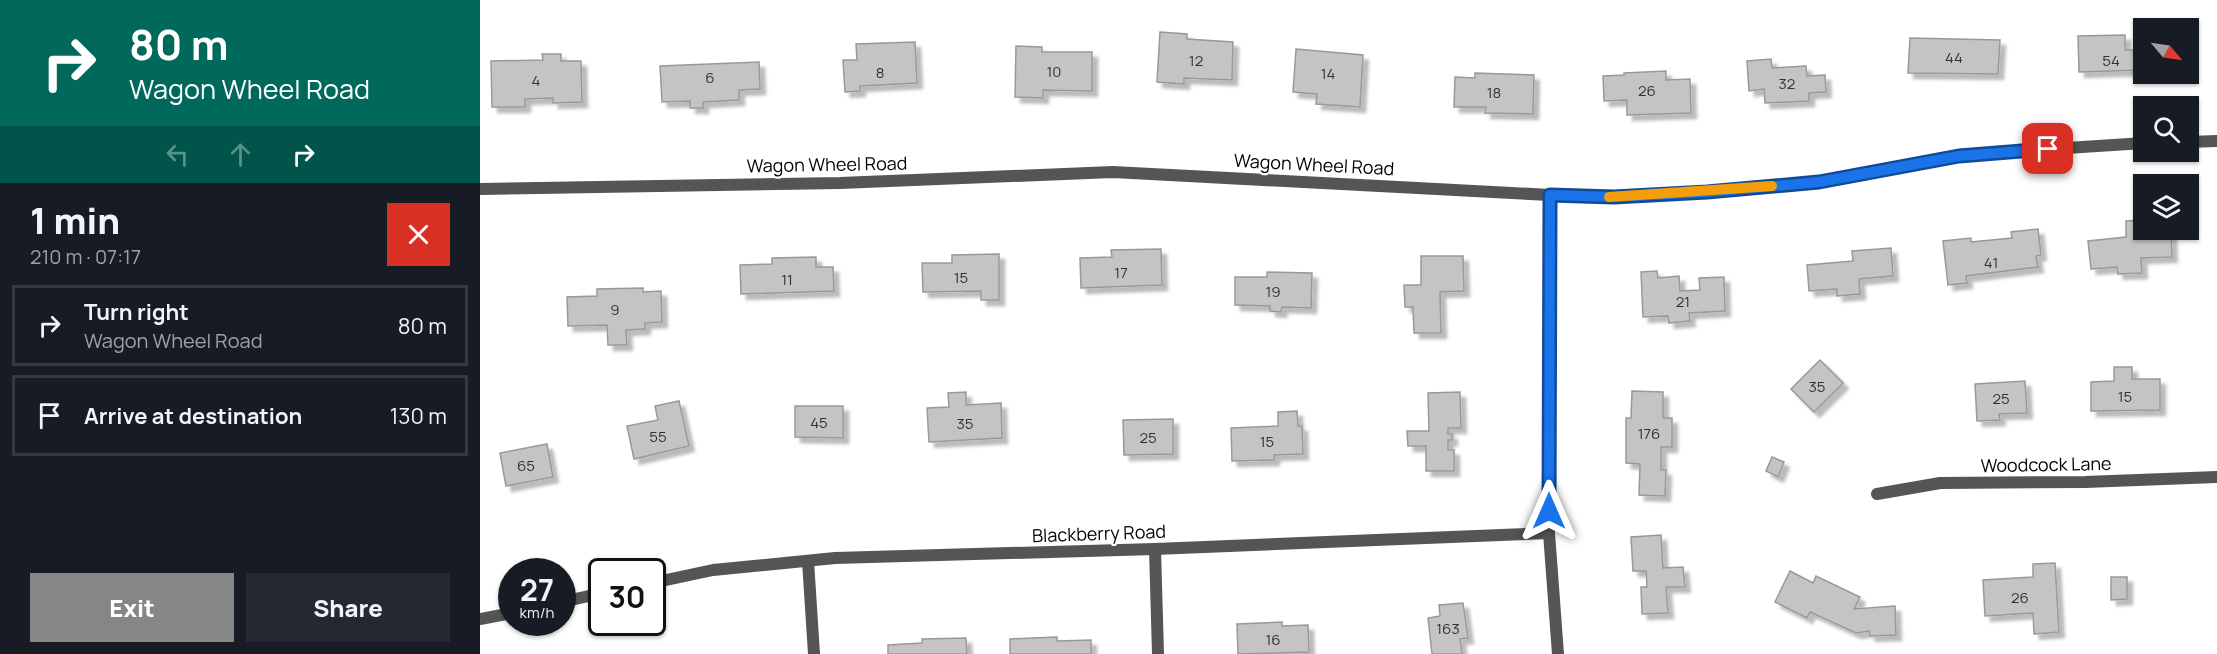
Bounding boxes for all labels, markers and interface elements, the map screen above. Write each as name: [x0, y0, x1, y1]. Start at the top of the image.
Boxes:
text: 80 m: [129, 15, 229, 73]
north arrow: [2133, 18, 2199, 84]
map controls: [2133, 18, 2199, 240]
icon: right: [30, 24, 108, 102]
house number: 44: [1945, 47, 1963, 68]
house number: 12: [1189, 50, 1203, 71]
house number: 54: [2102, 50, 2120, 71]
house number: 10: [1047, 61, 1062, 82]
house number: 8: [876, 62, 884, 83]
house number: 14: [1321, 63, 1335, 84]
house number: 6: [705, 67, 715, 88]
text: Wagon Wheel Road: [129, 70, 370, 107]
house number: 4: [532, 70, 541, 91]
house number: 32: [1779, 73, 1795, 94]
house number: 26: [1638, 80, 1656, 101]
house number: 18: [1487, 82, 1501, 103]
button: search: [2133, 96, 2199, 162]
pin: [2022, 123, 2073, 174]
icon: arrive: [2031, 132, 2064, 165]
icon: left: [161, 138, 194, 171]
icon: ahead: [224, 138, 257, 171]
icon: right: [287, 138, 320, 171]
street label: Wagon Wheel Road: [1233, 148, 1395, 180]
street label: Wagon Wheel Road: [746, 151, 908, 177]
button: layers: [2133, 174, 2199, 240]
text: 1 min: [30, 196, 120, 245]
button: close: [387, 203, 450, 266]
text: 210 m · 07:17: [30, 243, 141, 270]
house number: 41: [1984, 252, 1998, 273]
house number: 17: [1114, 262, 1128, 283]
house number: 15: [954, 267, 968, 288]
house number: 11: [781, 269, 793, 290]
house number: 19: [1265, 281, 1281, 302]
house number: 21: [1676, 291, 1690, 312]
text: Turn right: [84, 297, 189, 327]
house number: 9: [610, 299, 620, 320]
icon: right: [33, 309, 66, 342]
text: 80 m: [398, 311, 447, 341]
text: Wagon Wheel Road: [84, 327, 263, 354]
house number: 35: [1809, 376, 1825, 397]
house number: 15: [2118, 386, 2132, 407]
house number: 25: [1992, 388, 2010, 409]
icon: arrive: [33, 399, 66, 432]
text: Arrive at destination: [84, 401, 302, 431]
text: 130 m: [390, 401, 447, 431]
house number: 45: [810, 412, 828, 433]
house number: 35: [957, 413, 973, 434]
house number: 176: [1638, 423, 1660, 444]
house number: 55: [649, 426, 667, 447]
house number: 25: [1139, 427, 1157, 448]
house number: 15: [1260, 431, 1274, 452]
street label: Woodcock Lane: [1980, 451, 2112, 477]
house number: 65: [517, 455, 535, 476]
position arrow: [1517, 479, 1581, 543]
street label: Blackberry Road: [1032, 519, 1166, 547]
speed limit sign: 30: [588, 558, 666, 636]
text: 27: [520, 569, 554, 610]
button: Exit: [30, 573, 234, 642]
button: Share: [246, 573, 450, 642]
house number: 26: [2011, 587, 2029, 608]
text: km/h: [520, 602, 554, 623]
house number: 163: [1436, 618, 1460, 639]
house number: 16: [1265, 629, 1281, 650]

